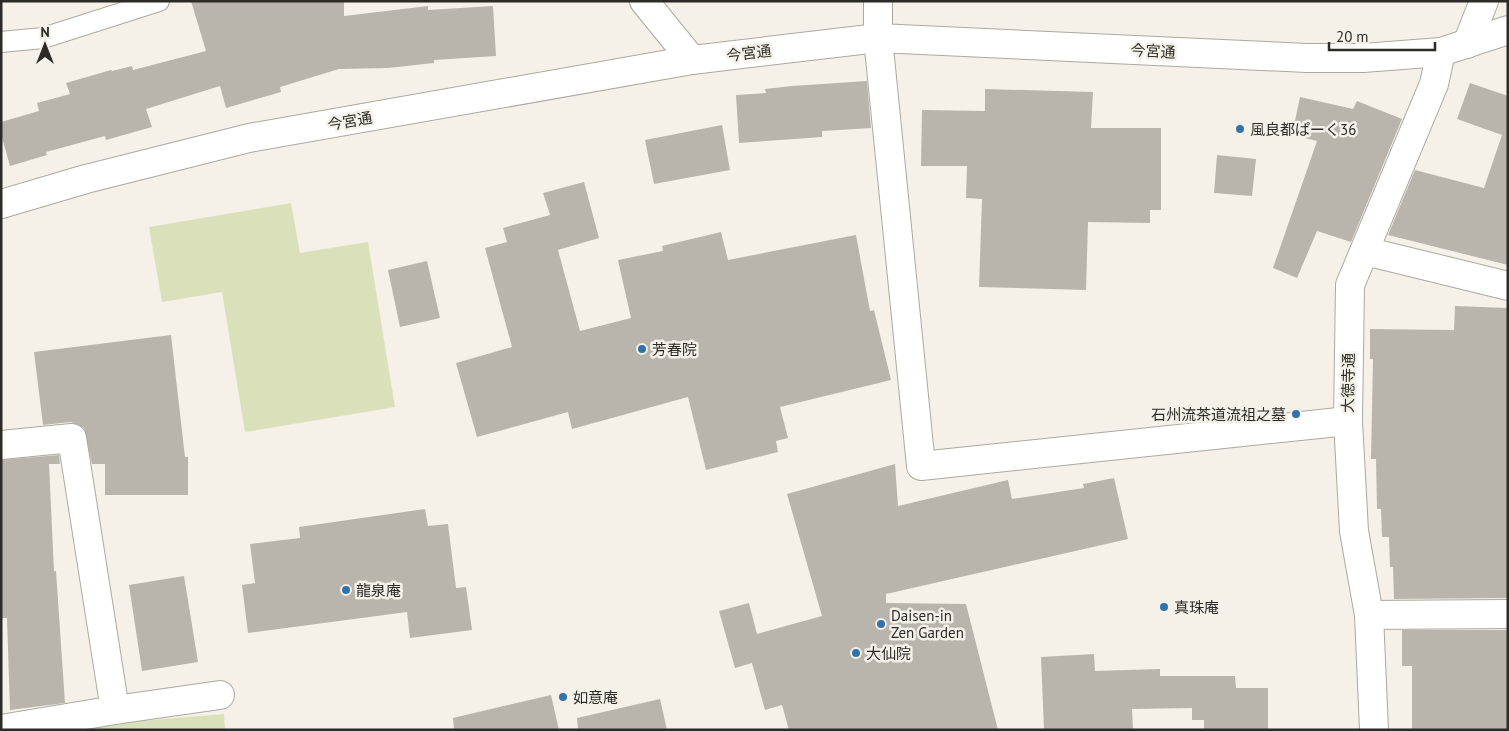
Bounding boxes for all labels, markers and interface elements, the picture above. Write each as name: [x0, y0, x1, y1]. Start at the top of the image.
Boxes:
north arrow: [20, 20, 70, 70]
scale bar: [1329, 20, 1435, 52]
text: N: [40, 23, 50, 41]
text: 20 m: [1336, 27, 1369, 46]
street label: 今宮通: [1130, 40, 1176, 62]
street label: 今宮通: [726, 41, 772, 65]
street label: 今宮通: [326, 108, 374, 134]
place label: 風良都ぱーく36: [1250, 120, 1356, 139]
marker: 風良都ぱーく36: [1234, 123, 1246, 135]
place label: 芳春院: [652, 340, 697, 359]
marker: 芳春院: [636, 343, 648, 355]
street label: 大徳寺通: [1338, 353, 1358, 413]
place label: 石州流茶道流祖之墓: [1151, 405, 1286, 424]
marker: 石州流茶道流祖之墓: [1290, 408, 1302, 420]
place label: 龍泉庵: [356, 581, 401, 600]
marker: 龍泉庵: [340, 584, 352, 596]
place label: 真珠庵: [1174, 598, 1219, 617]
marker: 真珠庵: [1158, 601, 1170, 613]
place label: Daisen-in Zen Garden: [891, 606, 964, 642]
marker: Daisen-in Zen Garden: [875, 618, 887, 630]
place label: 大仙院: [866, 644, 911, 663]
marker: 大仙院: [850, 647, 862, 659]
place label: 如意庵: [573, 688, 618, 707]
marker: 如意庵: [557, 691, 569, 703]

